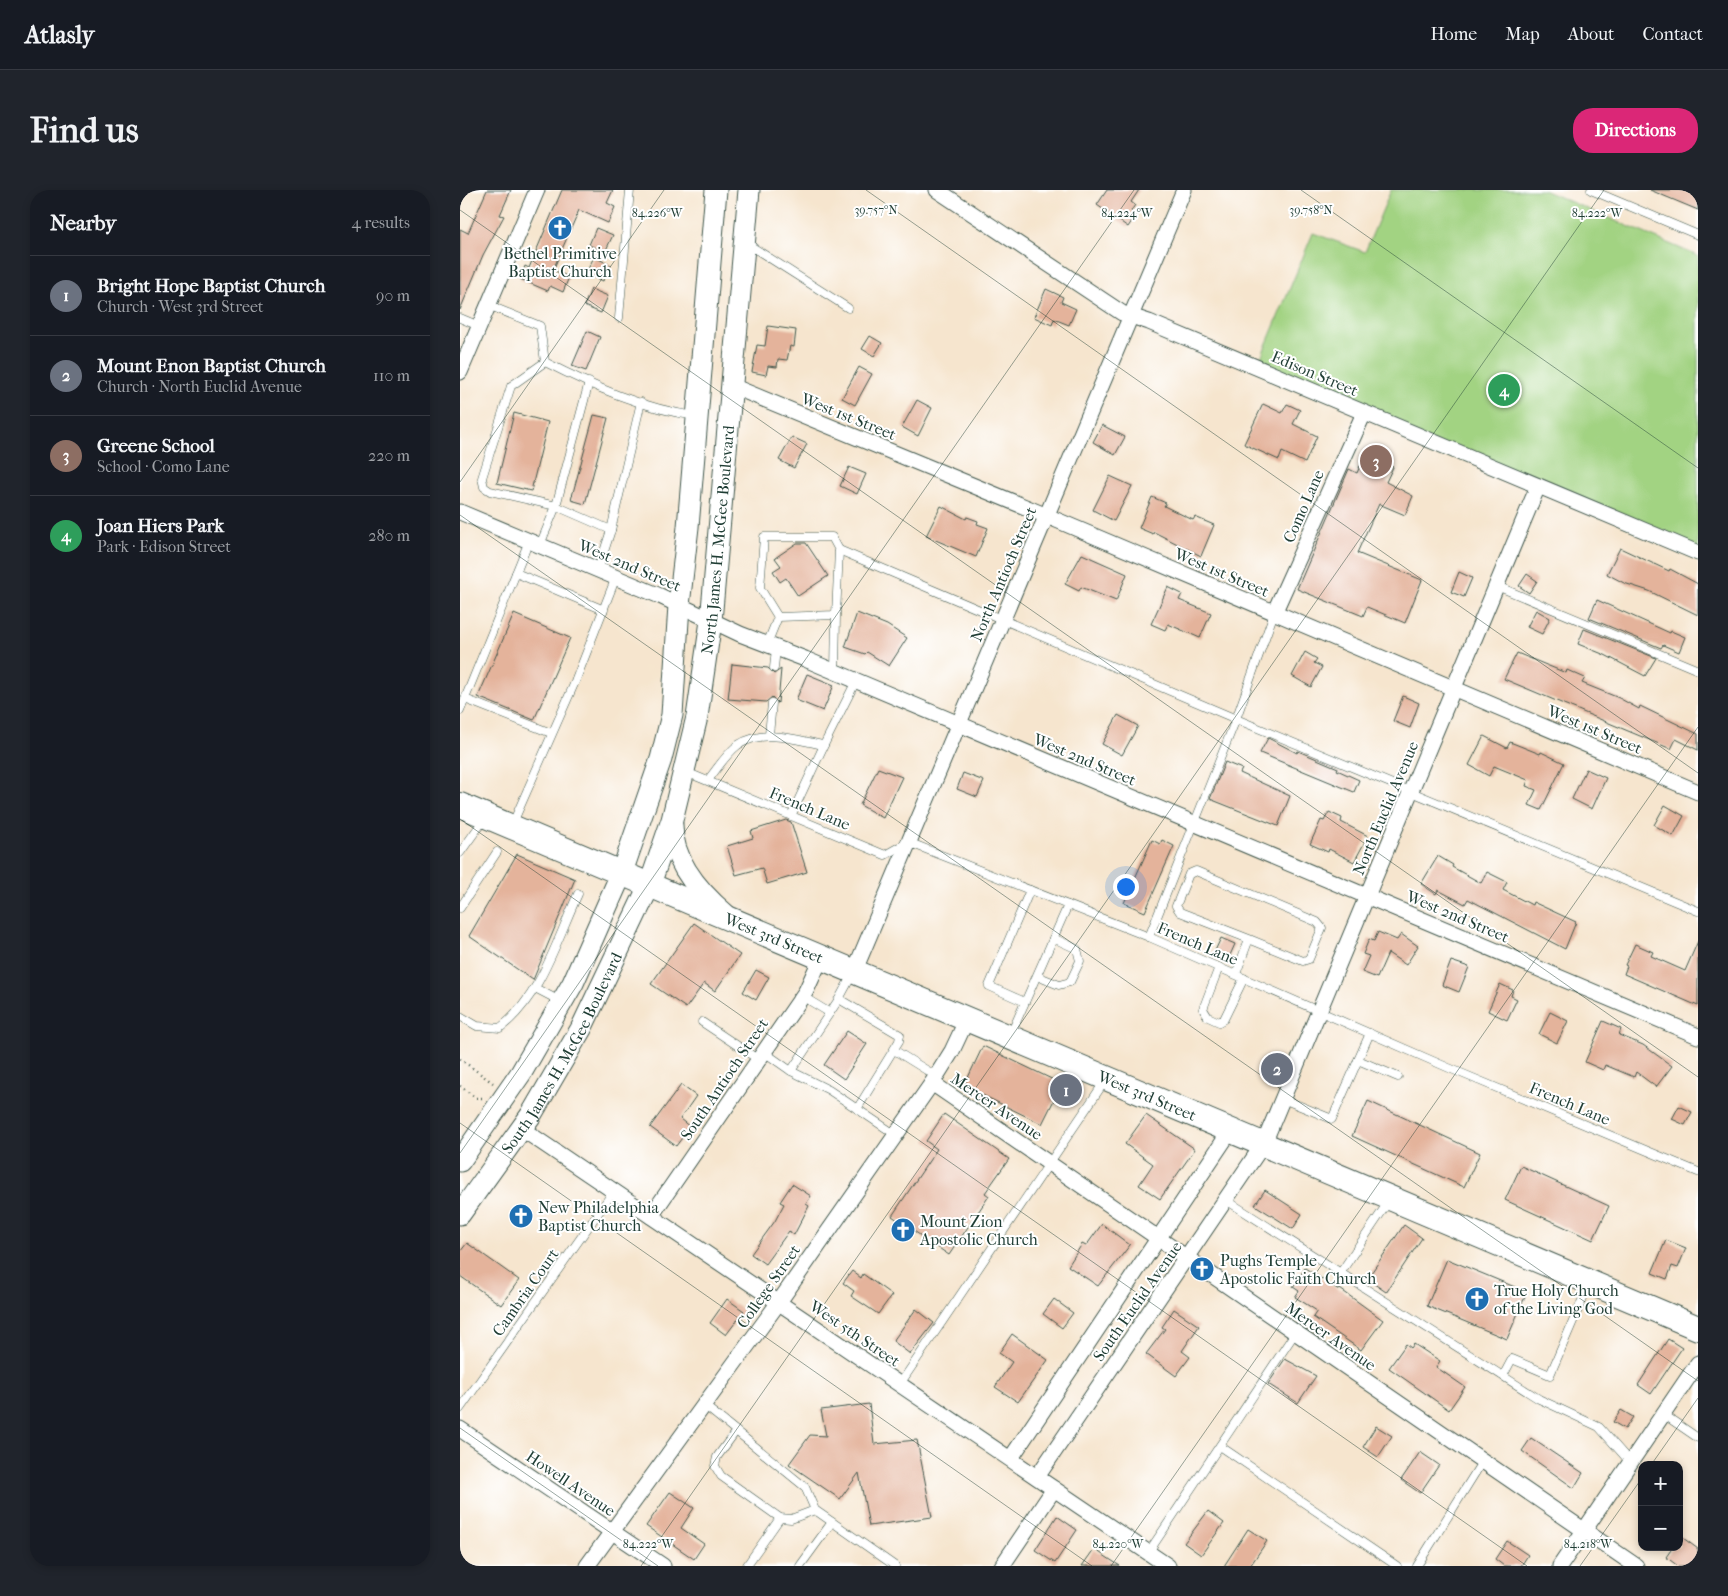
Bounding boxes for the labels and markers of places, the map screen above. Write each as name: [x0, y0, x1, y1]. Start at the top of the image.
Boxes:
church icon: Bethel Primitive Baptist Church: [547, 215, 573, 241]
place label: Bethel Primitive Baptist Church: [503, 244, 617, 281]
pin: 4: [1488, 371, 1520, 409]
pin: 3: [1360, 442, 1392, 480]
pin: 2: [1261, 1050, 1293, 1088]
pin: 1: [1050, 1071, 1082, 1109]
place label: New Philadelphia Baptist Church: [538, 1198, 659, 1235]
church icon: New Philadelphia Baptist Church: [508, 1203, 534, 1229]
place label: Mount Zion Apostolic Church: [919, 1212, 1038, 1249]
church icon: Mount Zion Apostolic Church: [890, 1217, 916, 1243]
place label: Pughs Temple Apostolic Faith Church: [1219, 1251, 1376, 1288]
church icon: Pughs Temple Apostolic Faith Church: [1189, 1256, 1215, 1282]
place label: True Holy Church of the Living God: [1494, 1281, 1619, 1318]
church icon: True Holy Church of the Living God: [1464, 1286, 1490, 1312]

